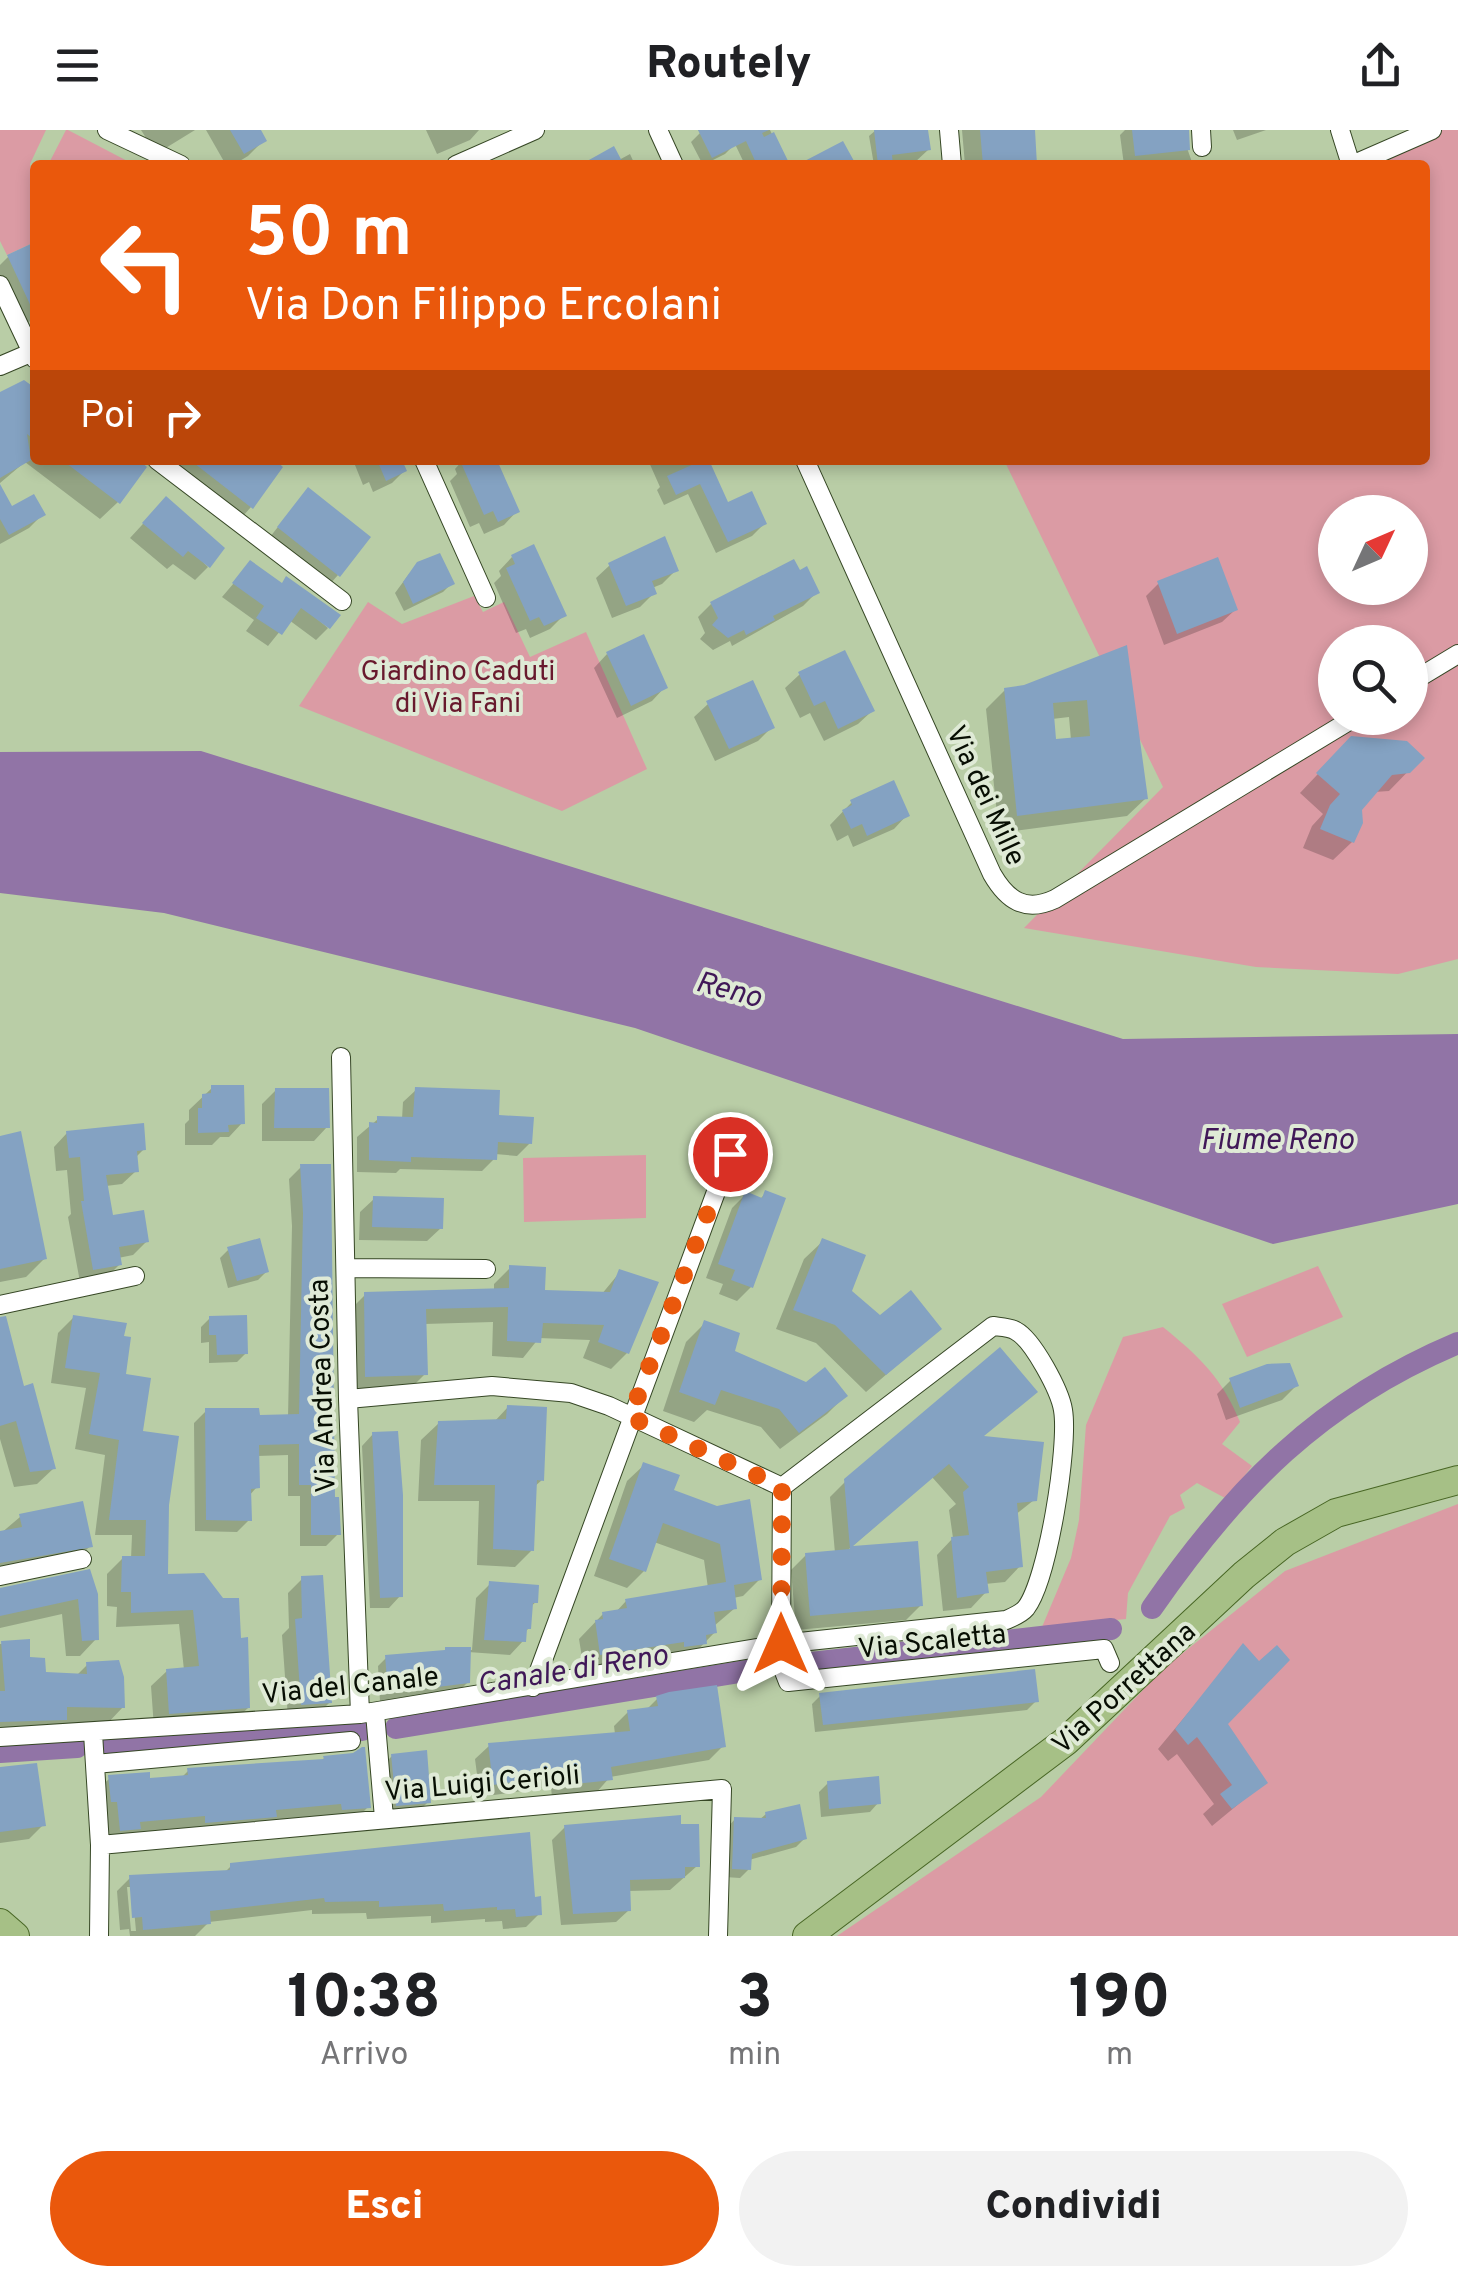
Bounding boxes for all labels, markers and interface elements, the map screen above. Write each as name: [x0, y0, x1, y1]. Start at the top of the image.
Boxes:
text: Routely: [646, 37, 812, 94]
icon: menu: [50, 38, 105, 93]
icon: share: [1353, 38, 1408, 93]
text: 50 m: [245, 192, 412, 281]
icon: left: [80, 200, 210, 330]
text: Via Don Filippo Ercolani: [245, 279, 722, 336]
icon: right: [155, 390, 210, 445]
text: Poi: [80, 393, 135, 442]
north arrow: [1318, 495, 1428, 605]
map controls: [1318, 495, 1428, 735]
button: search: [1318, 625, 1428, 735]
park label: Giardino Caduti di Via Fani: [361, 655, 555, 723]
street label: Via dei Mille: [936, 720, 1032, 872]
water label: Reno: [692, 965, 765, 1018]
pin: [688, 1112, 773, 1197]
water label: Fiume Reno: [1200, 1123, 1354, 1160]
icon: arrive: [703, 1127, 758, 1182]
street label: Via Andrea Costa: [302, 1278, 346, 1494]
position arrow: [729, 1592, 833, 1696]
street label: Via Porrettana: [1045, 1615, 1205, 1763]
street label: Via Scaletta: [856, 1617, 1008, 1669]
water label: Canale di Reno: [474, 1638, 671, 1705]
street label: Via del Canale: [260, 1660, 441, 1714]
street label: Via Luigi Cerioli: [383, 1759, 582, 1811]
text: 10:38: [287, 1963, 441, 2039]
text: 3: [737, 1963, 773, 2039]
text: 190: [1069, 1963, 1171, 2039]
text: Arrivo: [320, 2036, 408, 2076]
text: min: [728, 2036, 781, 2076]
text: m: [1106, 2036, 1133, 2076]
button: Esci: [50, 2151, 719, 2266]
button: Condividi: [739, 2151, 1408, 2266]

